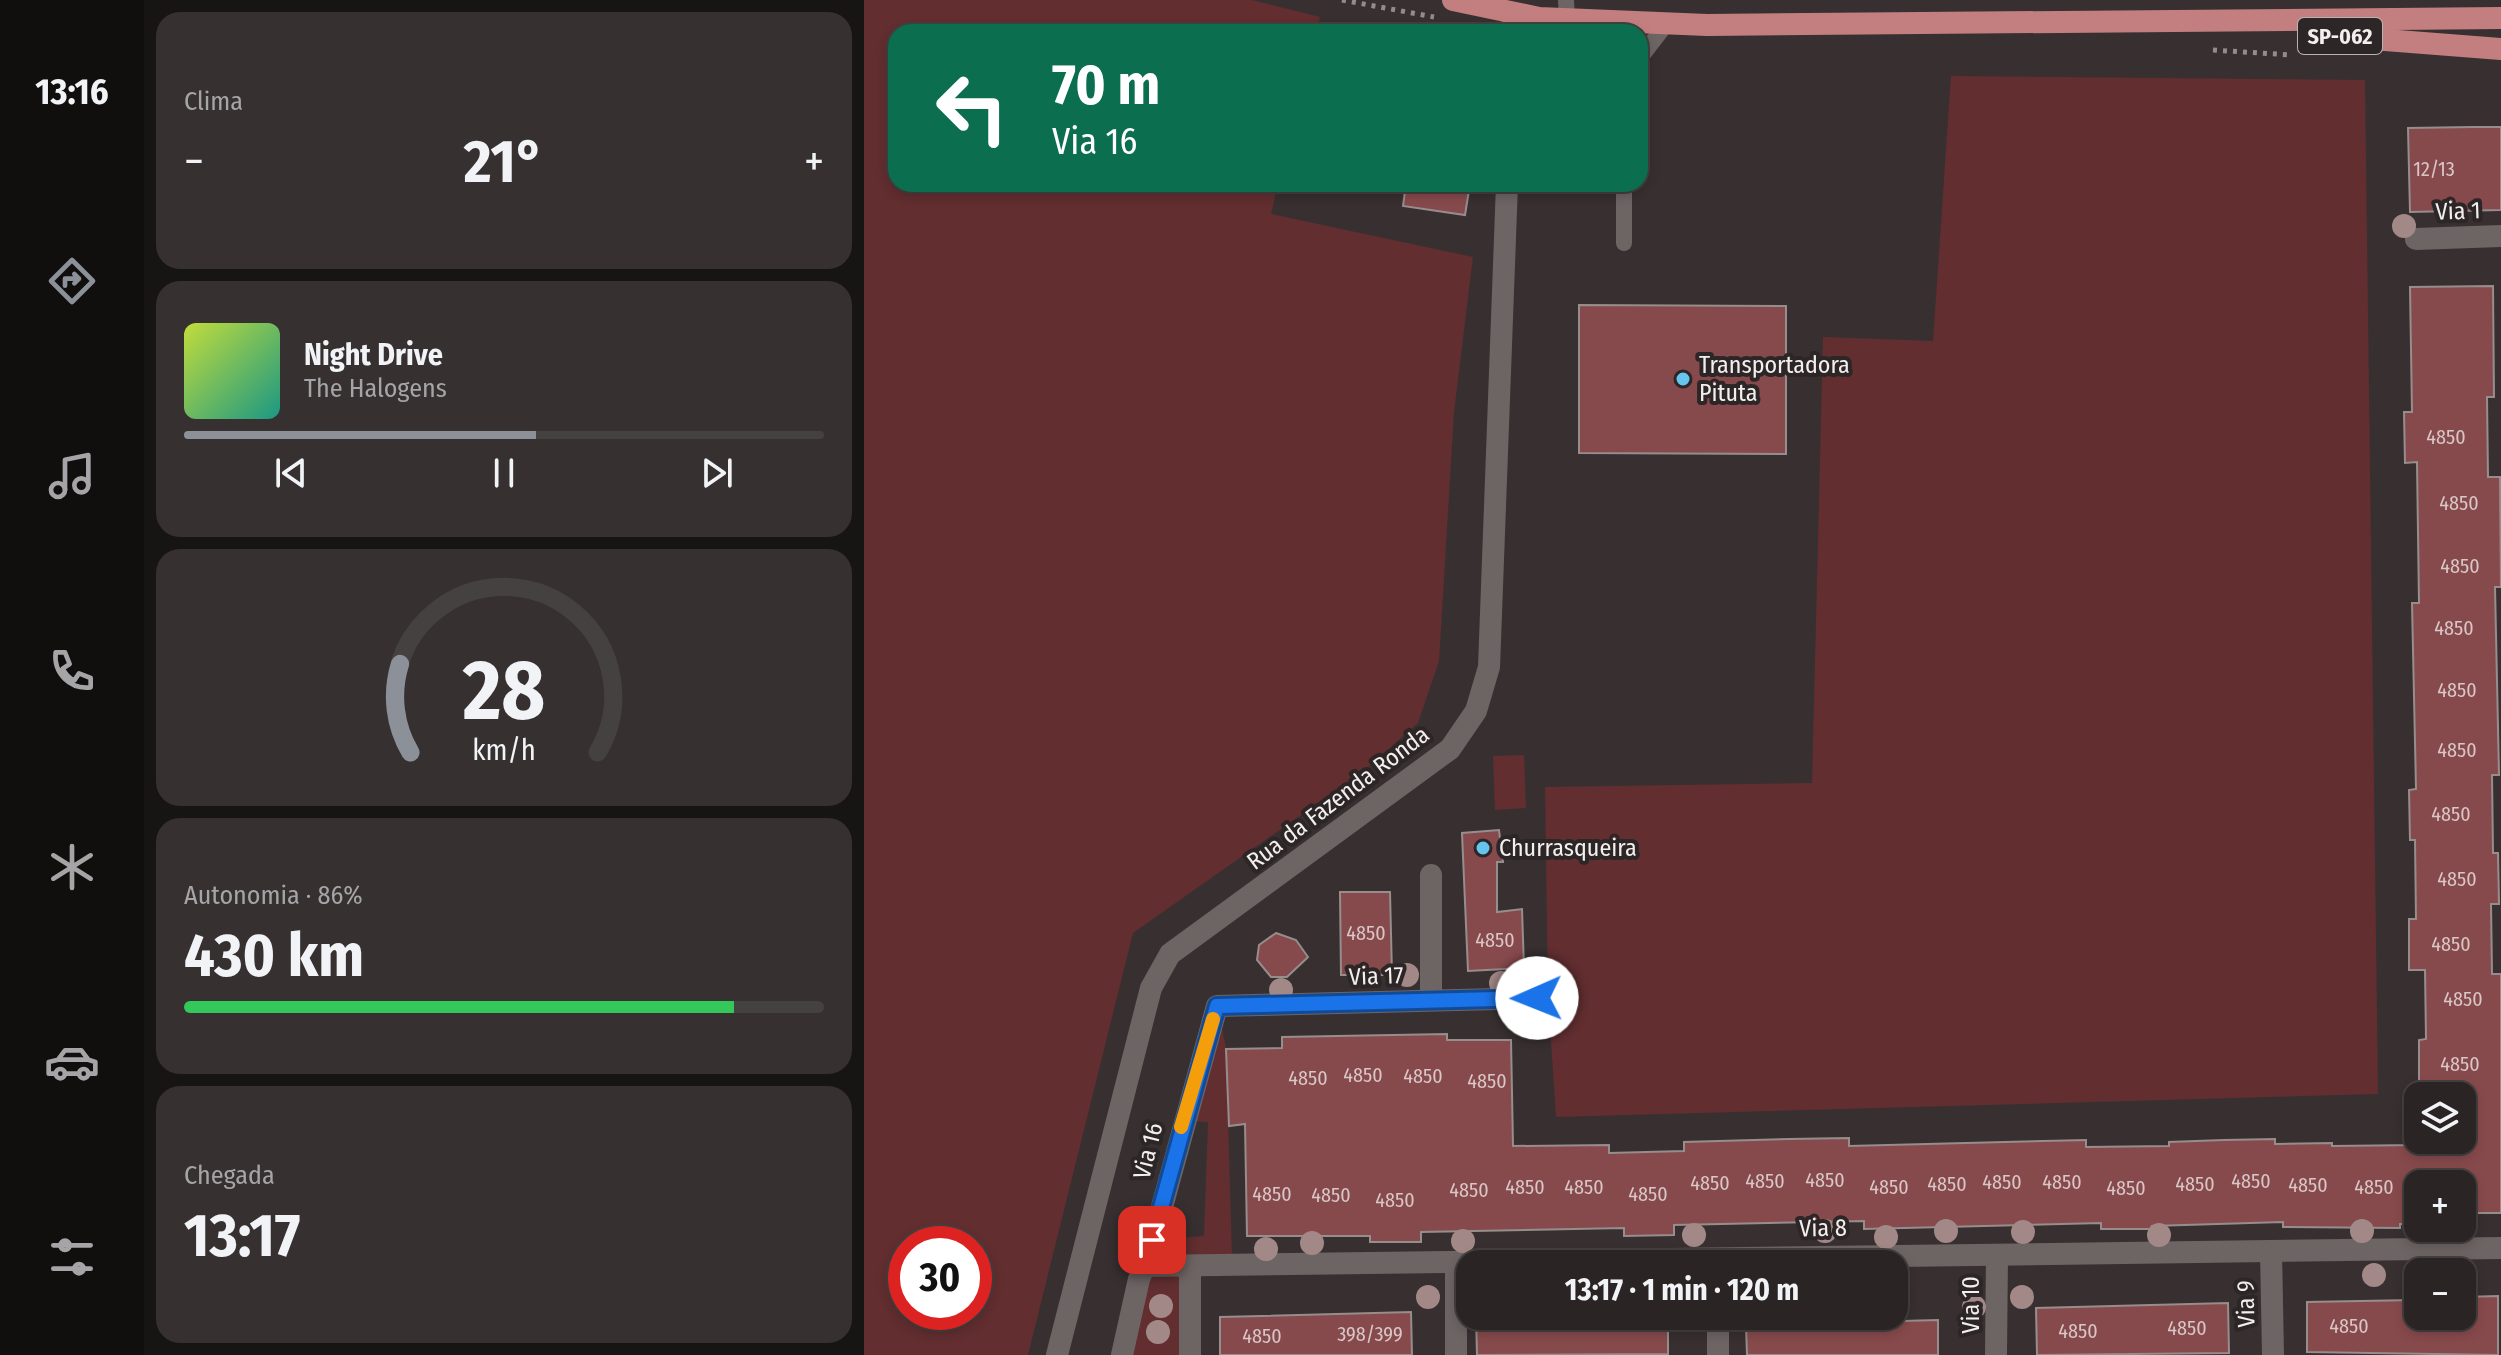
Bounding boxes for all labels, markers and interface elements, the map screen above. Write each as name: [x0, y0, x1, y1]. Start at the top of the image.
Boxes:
road number: SP-062: [2298, 18, 2382, 54]
text: 70 m: [1052, 52, 1160, 119]
icon: left: [920, 56, 1024, 160]
text: 13:16: [35, 70, 109, 114]
text: Clima: [184, 86, 243, 117]
text: Via 16: [1052, 120, 1137, 164]
text: 21°: [464, 126, 544, 198]
text: −: [184, 135, 204, 188]
text: +: [804, 135, 824, 188]
house number: 12/13: [2413, 157, 2455, 181]
street label: Via 1: [2435, 196, 2481, 226]
icon: directions: [44, 253, 100, 309]
text: Night Drive: [304, 337, 443, 373]
place label: Transportadora Pituta: [1699, 351, 1850, 407]
marker: Transportadora Pituta: [1674, 370, 1692, 388]
text: The Halogens: [304, 373, 447, 404]
house number: 4850: [2426, 425, 2466, 449]
icon: music: [44, 448, 100, 504]
icon: previous: [269, 451, 313, 495]
icon: pause: [482, 451, 526, 495]
icon: next: [695, 451, 739, 495]
house number: 4850: [2439, 491, 2479, 515]
house number: 4850: [2440, 554, 2480, 578]
house number: 4850: [2434, 616, 2474, 640]
text: 28: [462, 641, 545, 741]
icon: phone: [44, 643, 100, 699]
house number: 4850: [2437, 678, 2477, 702]
street label: Rua da Fazenda Ronda: [1241, 720, 1435, 876]
text: km/h: [472, 734, 536, 769]
house number: 4850: [2437, 738, 2477, 762]
house number: 4850: [2431, 802, 2471, 826]
place label: Churrasqueira: [1499, 834, 1637, 862]
icon: climate: [44, 839, 100, 895]
marker: Churrasqueira: [1474, 839, 1492, 857]
house number: 4850: [2437, 867, 2477, 891]
text: Autonomia · 86%: [184, 880, 363, 911]
text: 430 km: [184, 920, 364, 992]
house number: 4850: [1346, 921, 1386, 945]
house number: 4850: [1475, 928, 1515, 952]
house number: 4850: [2431, 932, 2471, 956]
position arrow: [1495, 956, 1579, 1040]
street label: Via 17: [1348, 961, 1404, 991]
house number: 4850: [2443, 987, 2483, 1011]
icon: car: [44, 1034, 100, 1090]
house number: 4850: [2440, 1052, 2480, 1076]
house number: 4850: [1343, 1063, 1383, 1087]
house number: 4850: [1403, 1064, 1443, 1088]
house number: 4850: [1288, 1066, 1328, 1090]
house number: 4850: [1467, 1069, 1507, 1093]
map controls: [2404, 1082, 2476, 1330]
button: layers: [2404, 1082, 2476, 1154]
street label: Via 16: [1128, 1120, 1168, 1182]
text: Chegada: [184, 1160, 275, 1191]
house number: 4850: [1805, 1168, 1845, 1192]
house number: 4850: [1745, 1169, 1785, 1193]
house number: 4850: [2231, 1169, 2271, 1193]
house number: 4850: [1982, 1170, 2022, 1194]
house number: 4850: [2042, 1170, 2082, 1194]
button: +: [2404, 1170, 2476, 1242]
house number: 4850: [1690, 1171, 1730, 1195]
house number: 4850: [1927, 1172, 1967, 1196]
house number: 4850: [2175, 1172, 2215, 1196]
house number: 4850: [2288, 1173, 2328, 1197]
house number: 4850: [1505, 1175, 1545, 1199]
house number: 4850: [1564, 1175, 1604, 1199]
house number: 4850: [1869, 1175, 1909, 1199]
house number: 4850: [2354, 1175, 2394, 1199]
house number: 4850: [2106, 1176, 2146, 1200]
house number: 4850: [1449, 1178, 1489, 1202]
house number: 4850: [1252, 1182, 1292, 1206]
house number: 4850: [1628, 1182, 1668, 1206]
house number: 4850: [1311, 1183, 1351, 1207]
house number: 4850: [1375, 1188, 1415, 1212]
text: 13:17: [184, 1200, 300, 1272]
pin: [1118, 1206, 1186, 1274]
street label: Via 8: [1799, 1214, 1847, 1242]
icon: arrive: [1130, 1218, 1174, 1262]
speed limit sign: 30: [888, 1226, 992, 1330]
icon: filters: [44, 1229, 100, 1285]
button: −: [2404, 1258, 2476, 1330]
text: 13:17 · 1 min · 120 m: [1565, 1272, 1799, 1308]
street label: Via 10: [1957, 1276, 1985, 1334]
street label: Via 9: [2232, 1280, 2260, 1328]
house number: 4850: [2329, 1314, 2369, 1338]
house number: 4850: [2167, 1316, 2207, 1340]
house number: 4850: [2058, 1319, 2098, 1343]
house number: 398/399: [1337, 1322, 1403, 1346]
house number: 4850: [1242, 1324, 1282, 1348]

